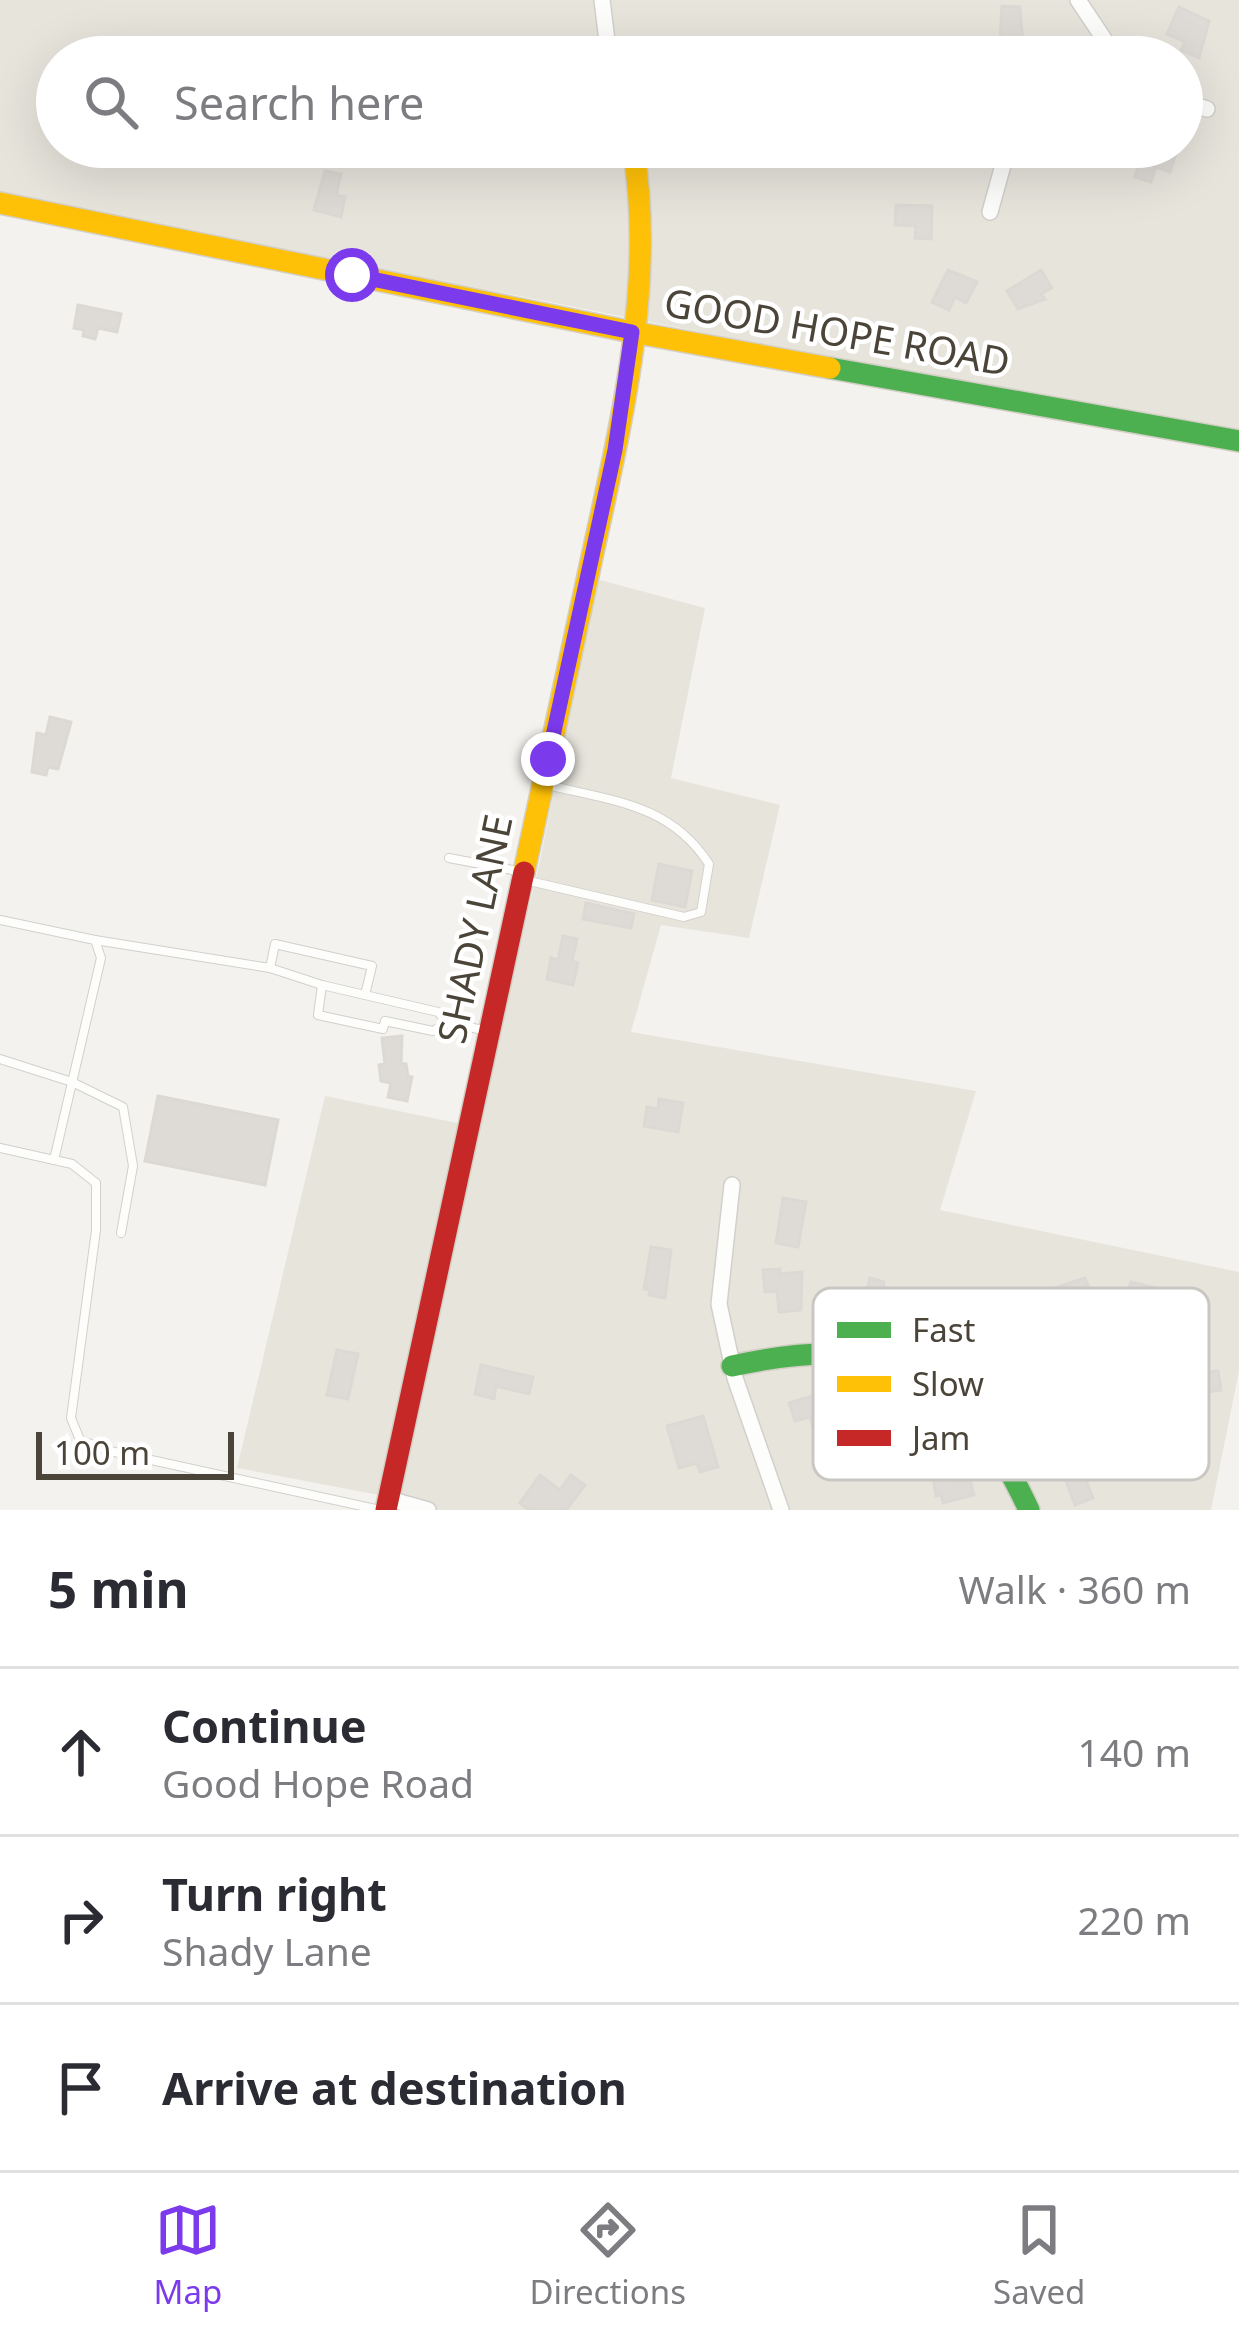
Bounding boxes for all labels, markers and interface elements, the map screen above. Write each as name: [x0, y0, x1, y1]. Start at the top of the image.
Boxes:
search box: [36, 36, 1203, 168]
icon: search: [78, 69, 144, 135]
text: Search here: [174, 72, 424, 133]
route start: [325, 248, 379, 302]
street label: GOOD HOPE ROAD: [660, 274, 1014, 387]
route end: [521, 732, 575, 786]
street label: SHADY LANE: [423, 810, 524, 1048]
legend: [813, 1288, 1209, 1480]
text: Fast: [912, 1307, 975, 1352]
text: Slow: [912, 1361, 984, 1406]
text: Jam: [909, 1415, 970, 1460]
scale bar: [36, 1426, 234, 1479]
text: 100 m: [54, 1430, 150, 1475]
text: 5 min: [48, 1553, 189, 1623]
text: Walk · 360 m: [958, 1562, 1191, 1615]
text: Continue: [162, 1695, 367, 1756]
icon: ahead: [48, 1719, 114, 1785]
text: 140 m: [1077, 1725, 1191, 1778]
text: Good Hope Road: [162, 1756, 474, 1809]
text: Turn right: [162, 1863, 387, 1924]
icon: right: [48, 1887, 114, 1953]
text: 220 m: [1077, 1893, 1191, 1946]
text: Shady Lane: [162, 1924, 372, 1977]
icon: arrive: [48, 2055, 114, 2121]
text: Arrive at destination: [162, 2057, 627, 2118]
tab: Map: [154, 2197, 222, 2314]
tab: Directions: [529, 2197, 686, 2314]
tab: Saved: [993, 2197, 1085, 2314]

